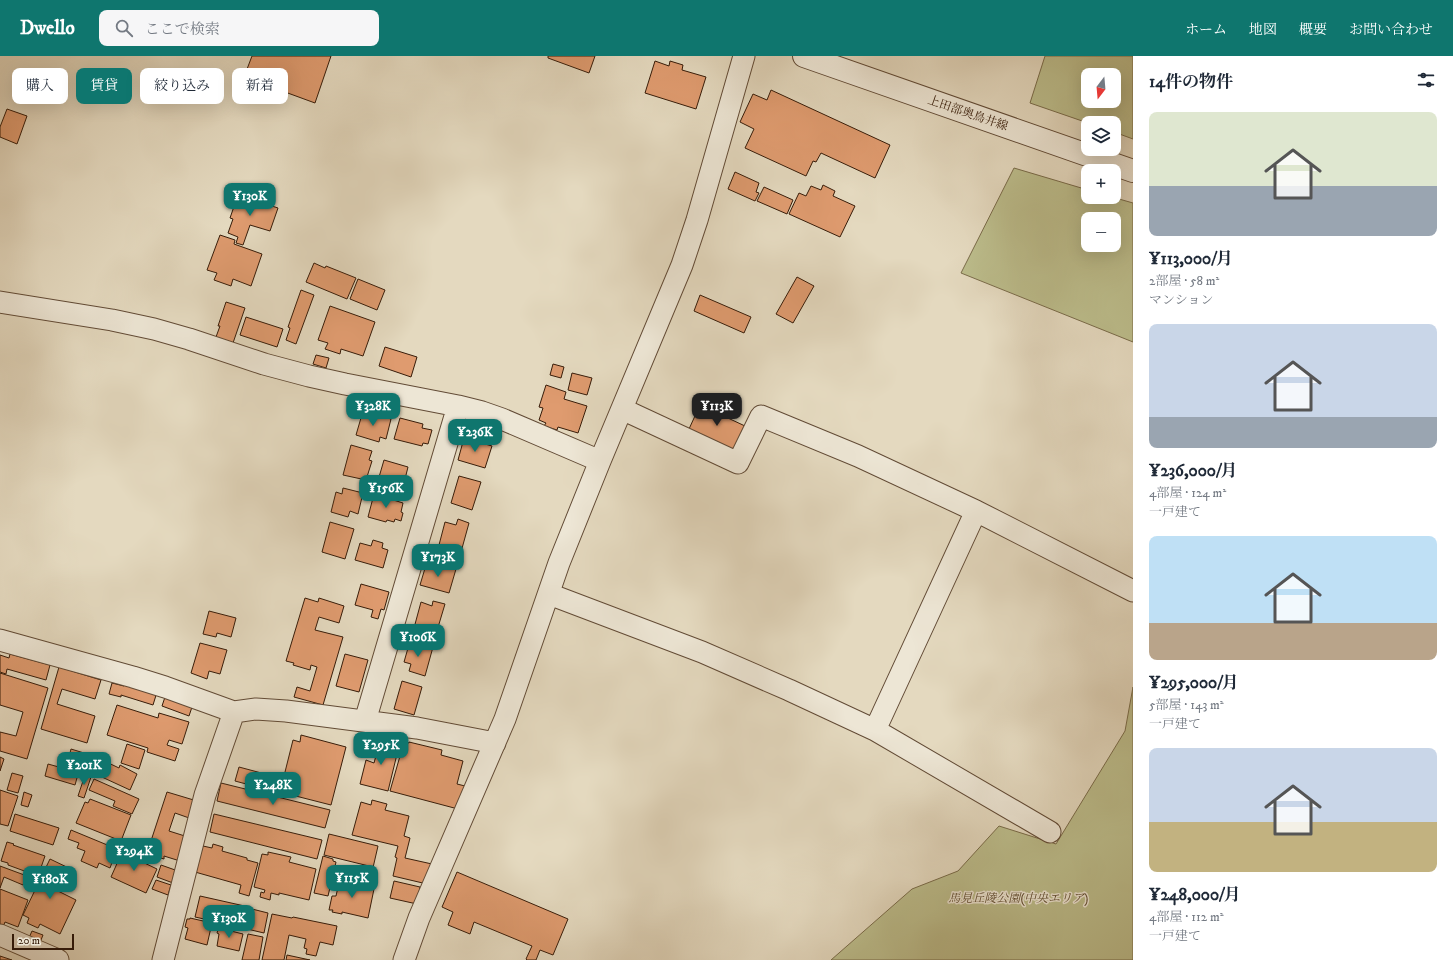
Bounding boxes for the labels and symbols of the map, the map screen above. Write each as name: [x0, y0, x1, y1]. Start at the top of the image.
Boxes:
north arrow: [1081, 68, 1121, 108]
street label: 上田部奥鳥井線: [926, 93, 1010, 134]
pin: ¥130K: [222, 183, 278, 217]
pin: ¥328K: [345, 393, 401, 427]
pin: ¥113K: [689, 393, 745, 427]
pin: ¥236K: [447, 419, 503, 453]
pin: ¥156K: [358, 475, 414, 509]
pin: ¥173K: [410, 544, 466, 578]
pin: ¥106K: [390, 624, 446, 658]
pin: ¥295K: [353, 732, 409, 766]
pin: ¥201K: [56, 752, 112, 786]
pin: ¥248K: [245, 772, 301, 806]
pin: ¥294K: [106, 838, 162, 872]
pin: ¥115K: [324, 865, 380, 899]
pin: ¥180K: [22, 866, 78, 900]
park label: 馬見丘陵公園(中央エリア): [948, 891, 1088, 906]
pin: ¥130K: [201, 905, 257, 939]
scale bar: [12, 932, 74, 951]

